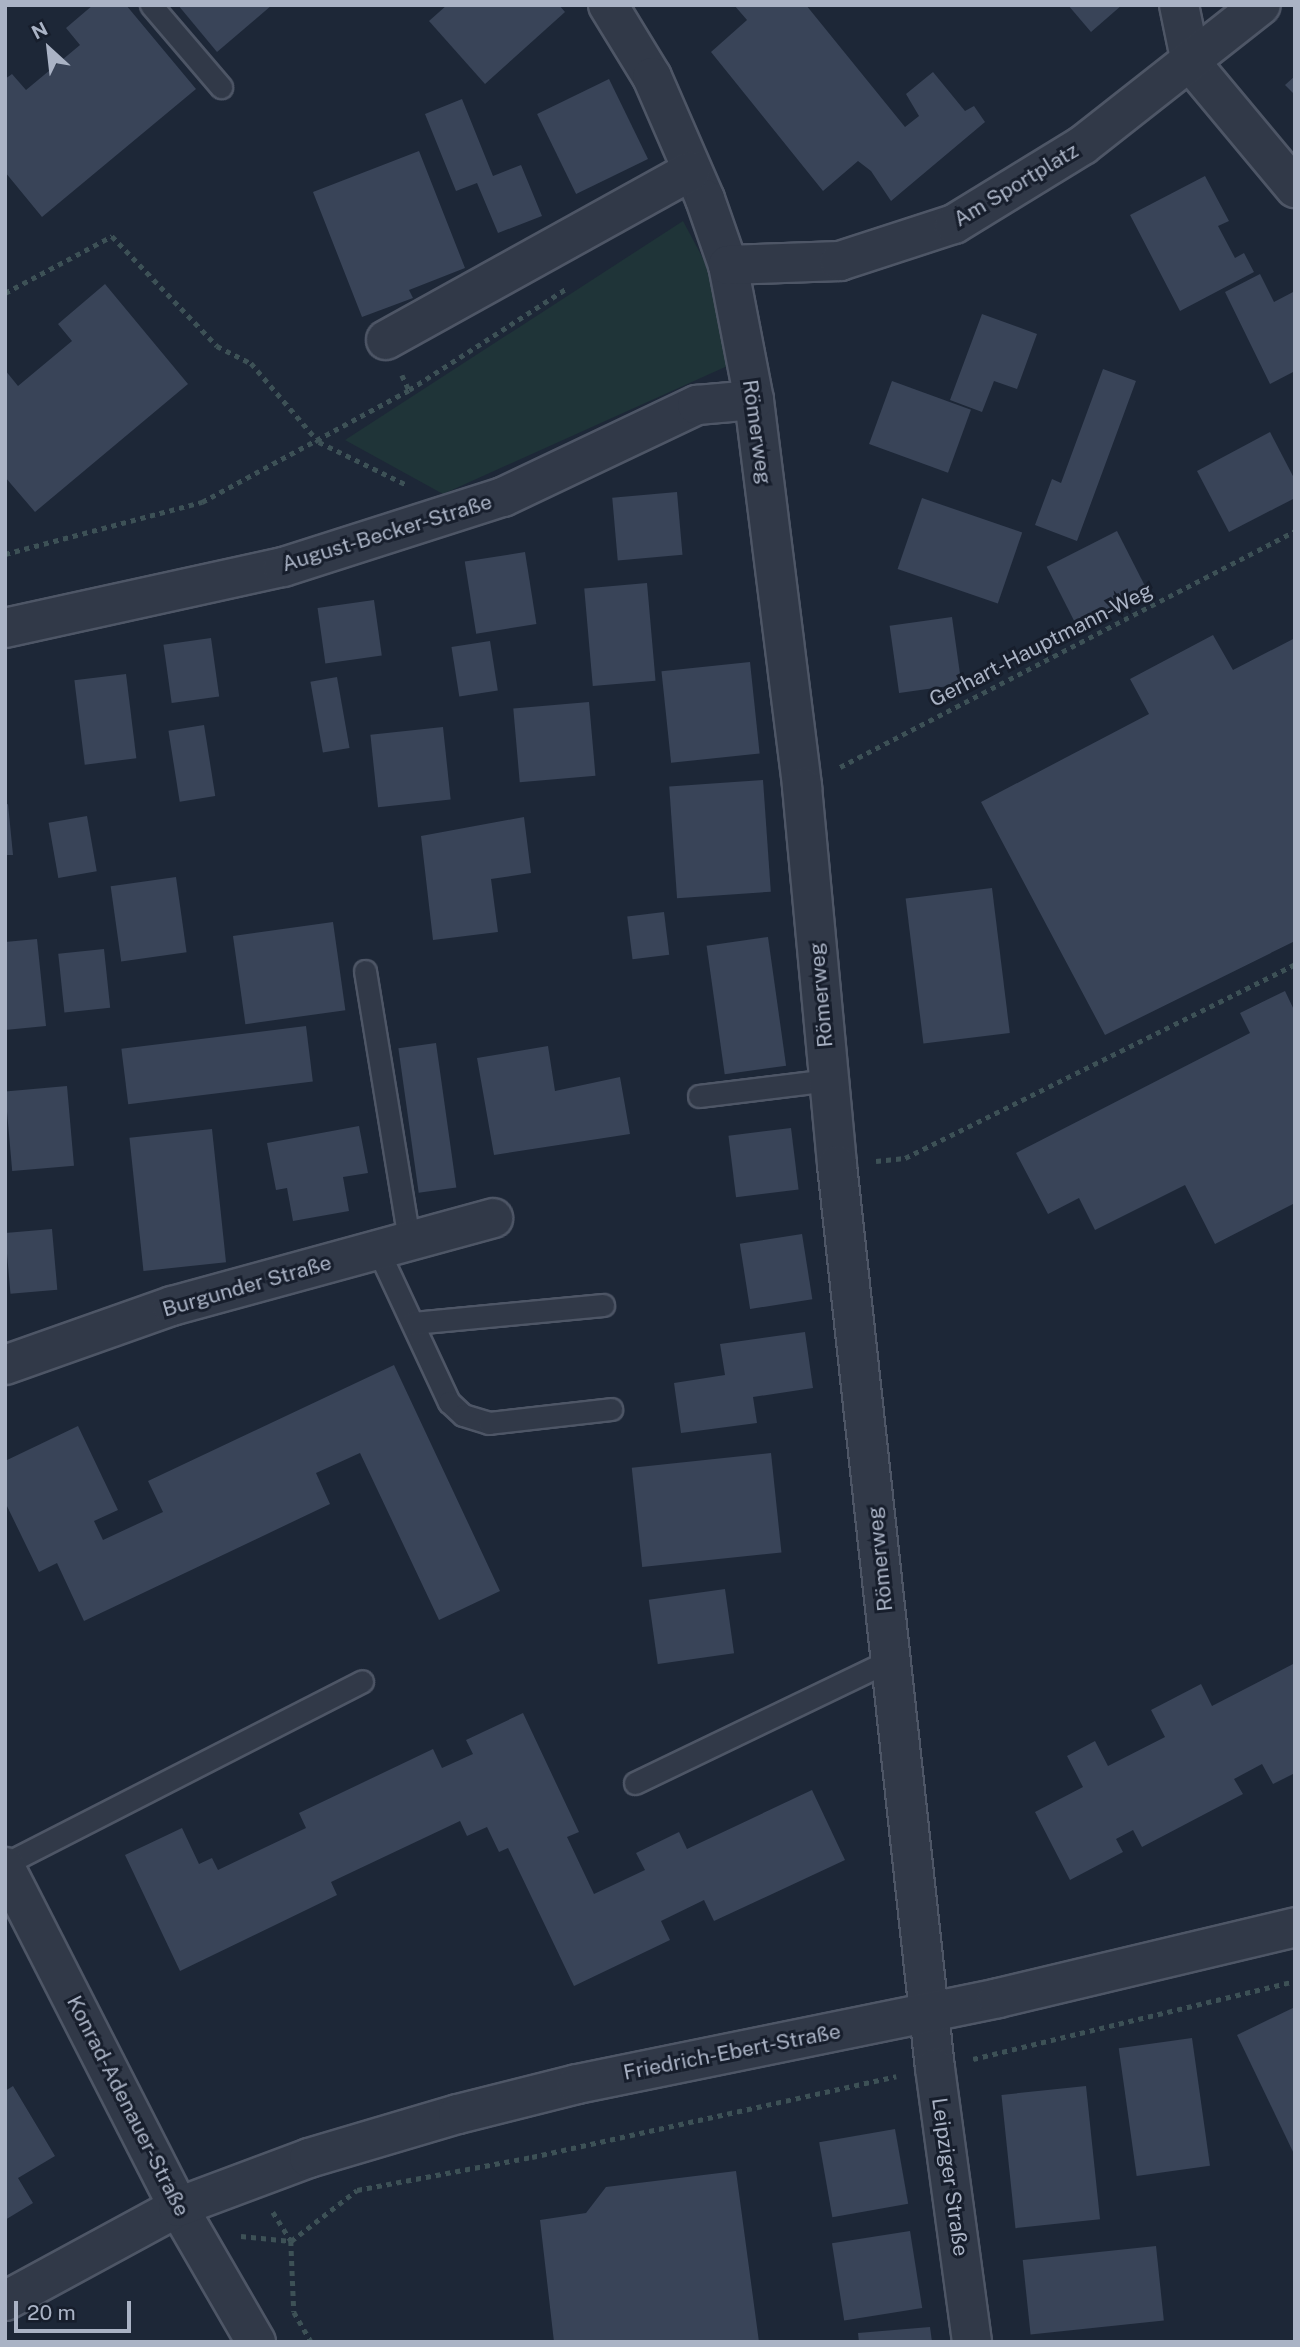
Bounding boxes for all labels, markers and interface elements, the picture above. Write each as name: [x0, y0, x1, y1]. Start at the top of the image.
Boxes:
north arrow: [14, 14, 84, 84]
text: N: [28, 17, 51, 43]
street label: Am Sportplatz: [949, 138, 1083, 232]
street label: Römerweg: [737, 378, 777, 486]
street label: August-Becker-Straße: [279, 489, 495, 577]
street label: Gerhart-Hauptmann-Weg: [925, 578, 1157, 712]
street label: Römerweg: [804, 941, 838, 1049]
street label: Burgunder Straße: [160, 1250, 334, 1322]
street label: Römerweg: [862, 1505, 898, 1613]
street label: Konrad-Adenauer-Straße: [61, 1992, 195, 2220]
street label: Friedrich-Ebert-Straße: [621, 2019, 843, 2085]
street label: Leipziger Straße: [926, 2096, 974, 2258]
scale bar: [18, 2288, 135, 2332]
text: 20 m: [27, 2300, 76, 2325]

